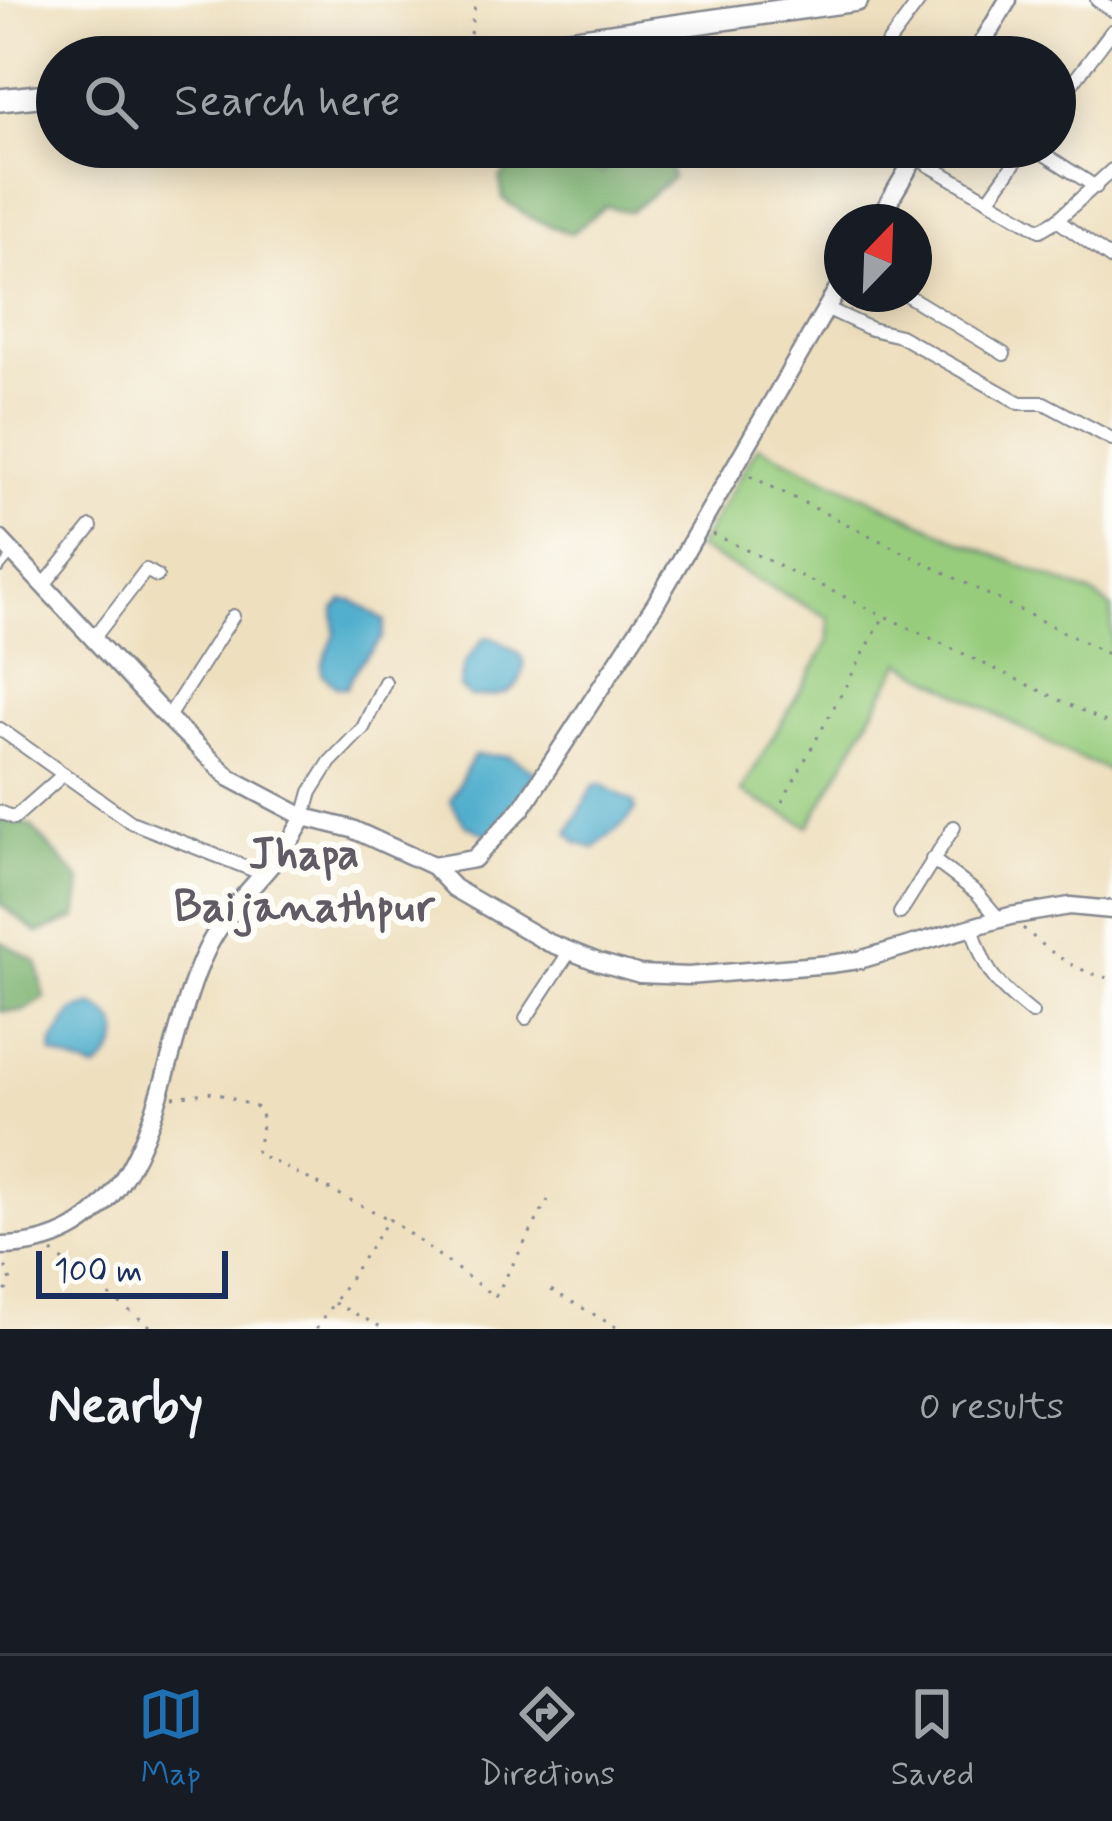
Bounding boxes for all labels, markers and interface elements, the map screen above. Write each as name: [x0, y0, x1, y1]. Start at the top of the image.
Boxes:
search box: [36, 36, 1076, 168]
icon: search: [78, 69, 144, 135]
text: Search here: [174, 73, 401, 132]
north arrow: [824, 204, 932, 312]
district label: Jhapa Baijanathpur: [173, 826, 436, 937]
scale bar: [36, 1245, 228, 1298]
text: 100 m: [54, 1250, 143, 1294]
text: Nearby: [48, 1374, 203, 1440]
text: 0 results: [919, 1382, 1064, 1433]
tab: Map: [138, 1681, 204, 1797]
tab: Directions: [479, 1681, 615, 1797]
tab: Saved: [891, 1681, 974, 1797]

